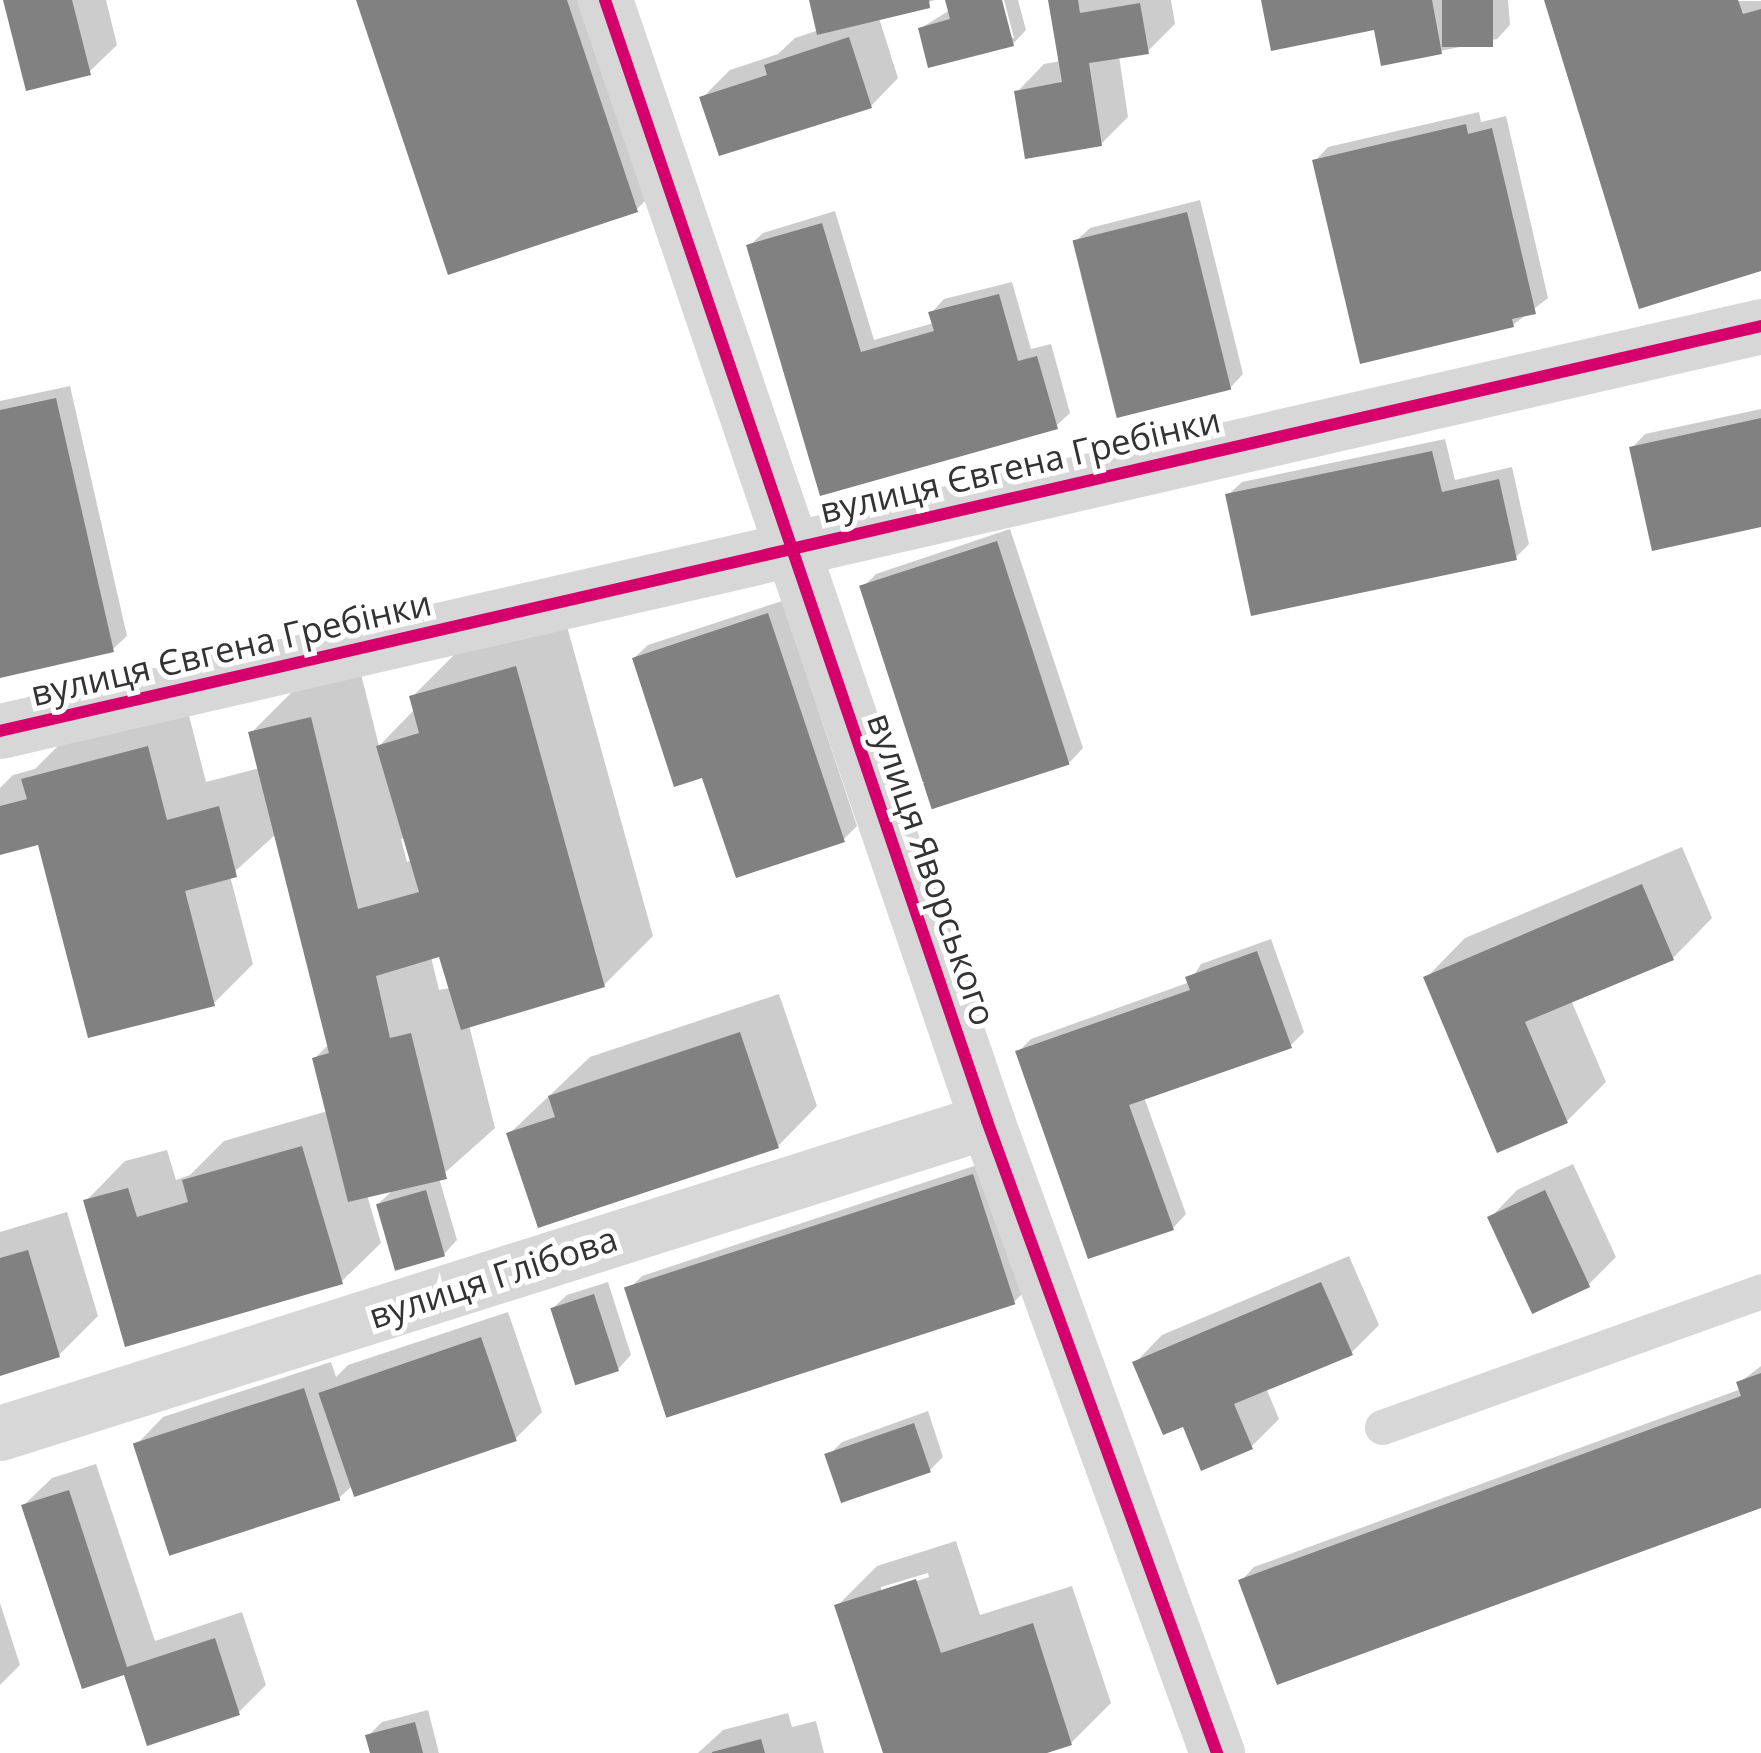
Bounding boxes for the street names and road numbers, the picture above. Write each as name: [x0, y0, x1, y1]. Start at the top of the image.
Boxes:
street label: вулиця Євгена Гребінки: [816, 398, 1224, 532]
street label: вулиця Євгена Гребінки: [27, 581, 435, 715]
street label: вулиця Яворського: [859, 707, 1005, 1031]
street label: вулиця Глібова: [363, 1217, 623, 1337]

